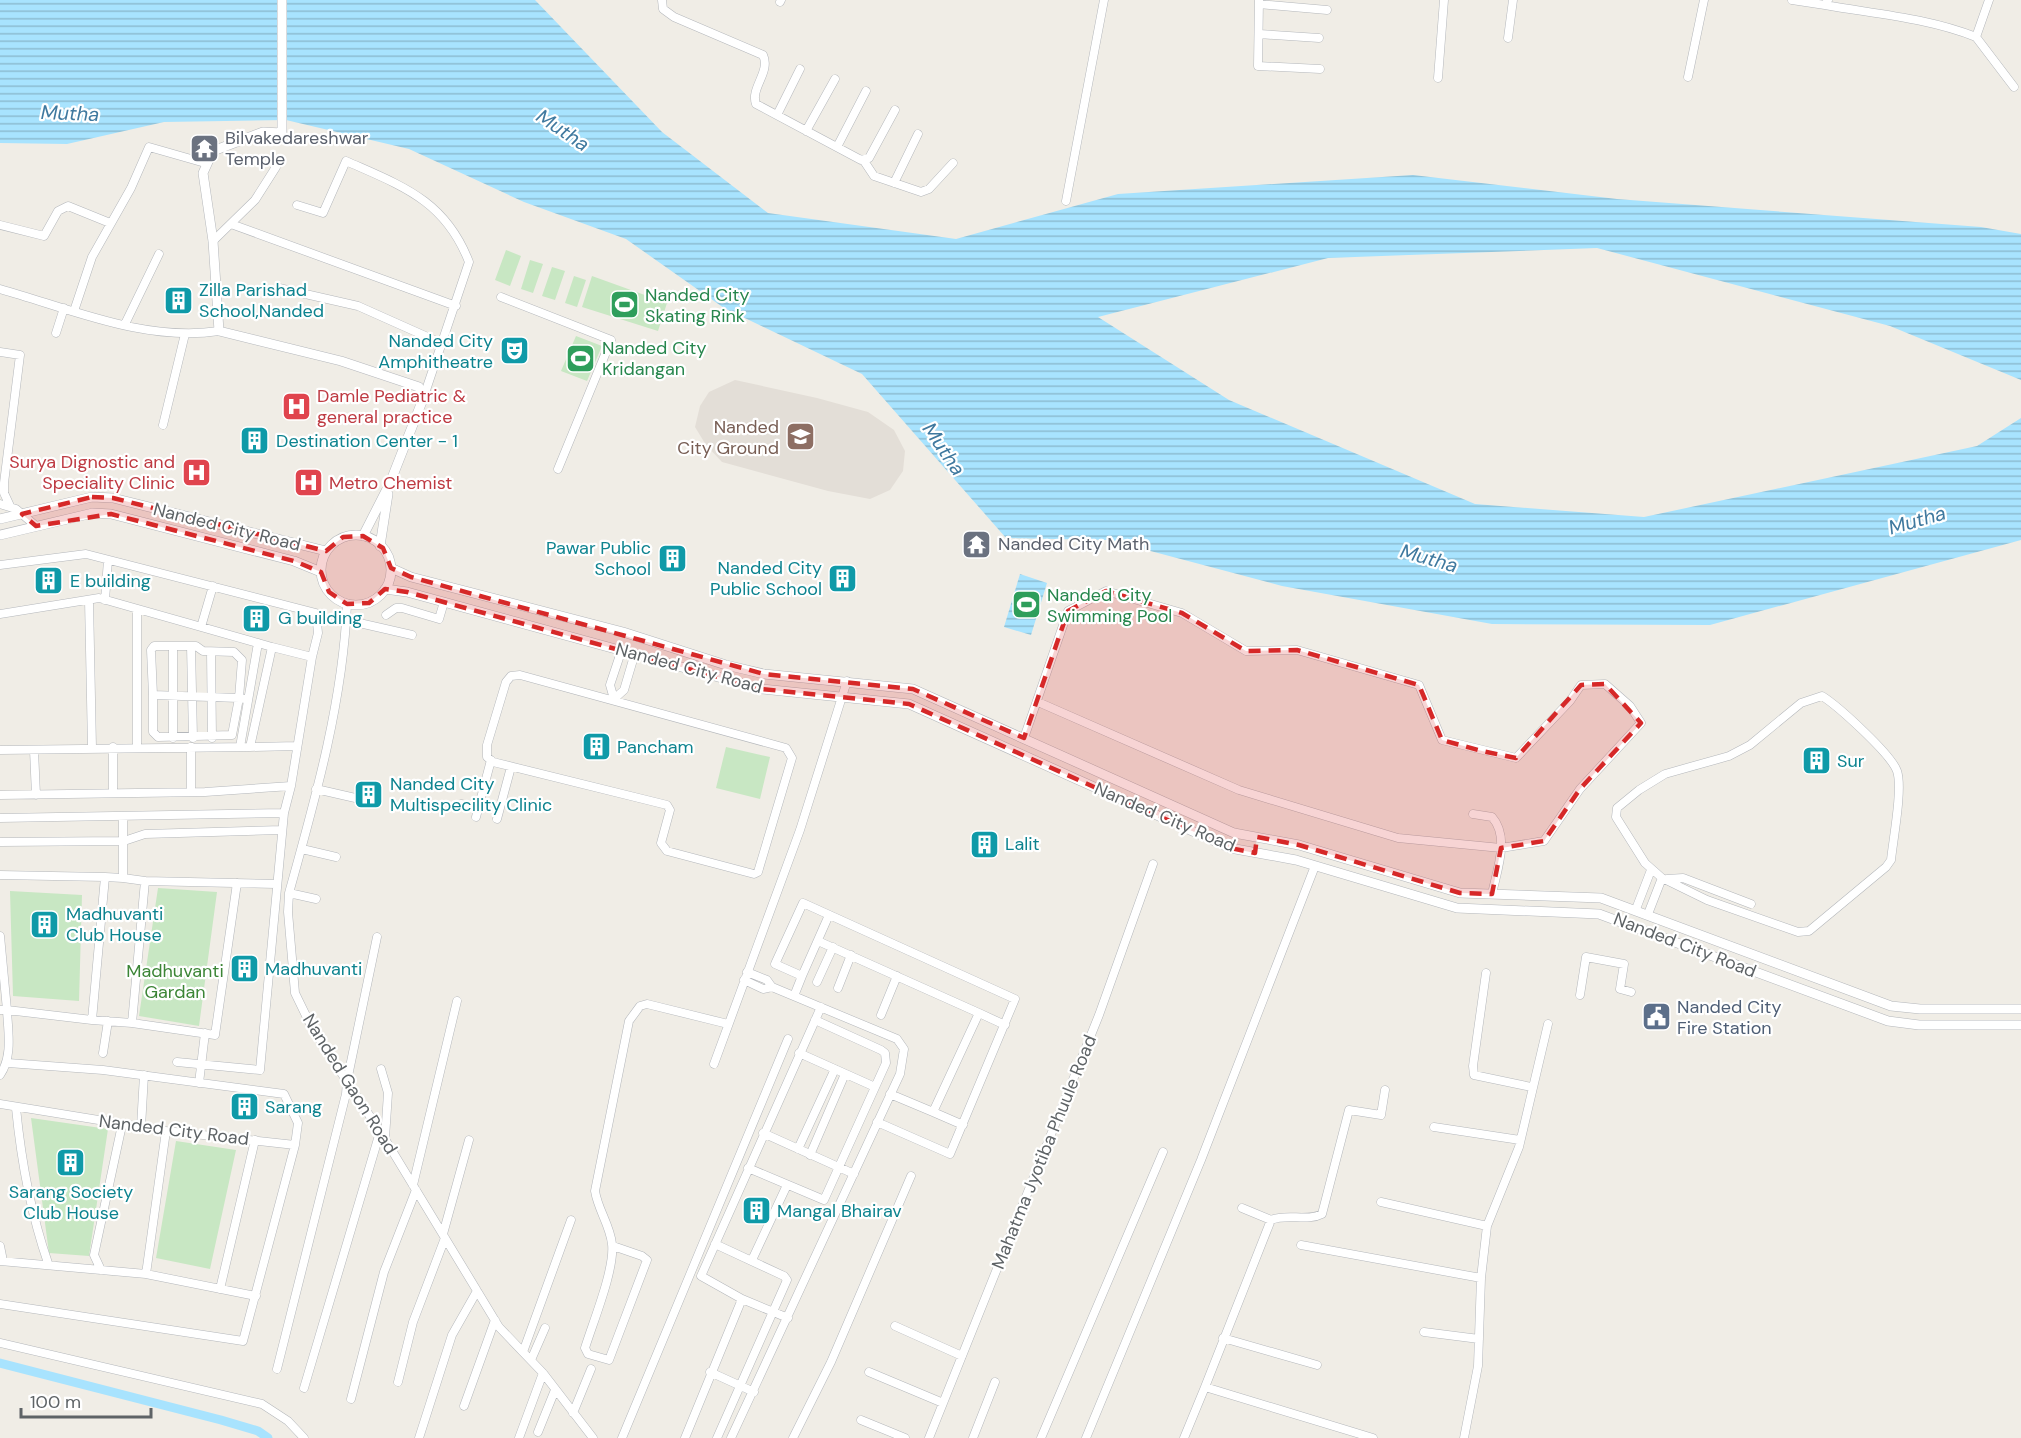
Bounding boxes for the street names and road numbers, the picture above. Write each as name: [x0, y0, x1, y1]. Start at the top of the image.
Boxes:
street label: Nanded City Road: [151, 497, 303, 557]
street label: Nanded City Road: [613, 637, 765, 699]
street label: Nanded City Road: [1091, 776, 1239, 858]
street label: Nanded City Road: [1610, 907, 1760, 983]
street label: Nanded Gaon Road: [297, 1009, 403, 1159]
street label: Mahatma Jyotiba Phuule Road: [986, 1031, 1102, 1273]
street label: Nanded City Road: [98, 1109, 250, 1151]

